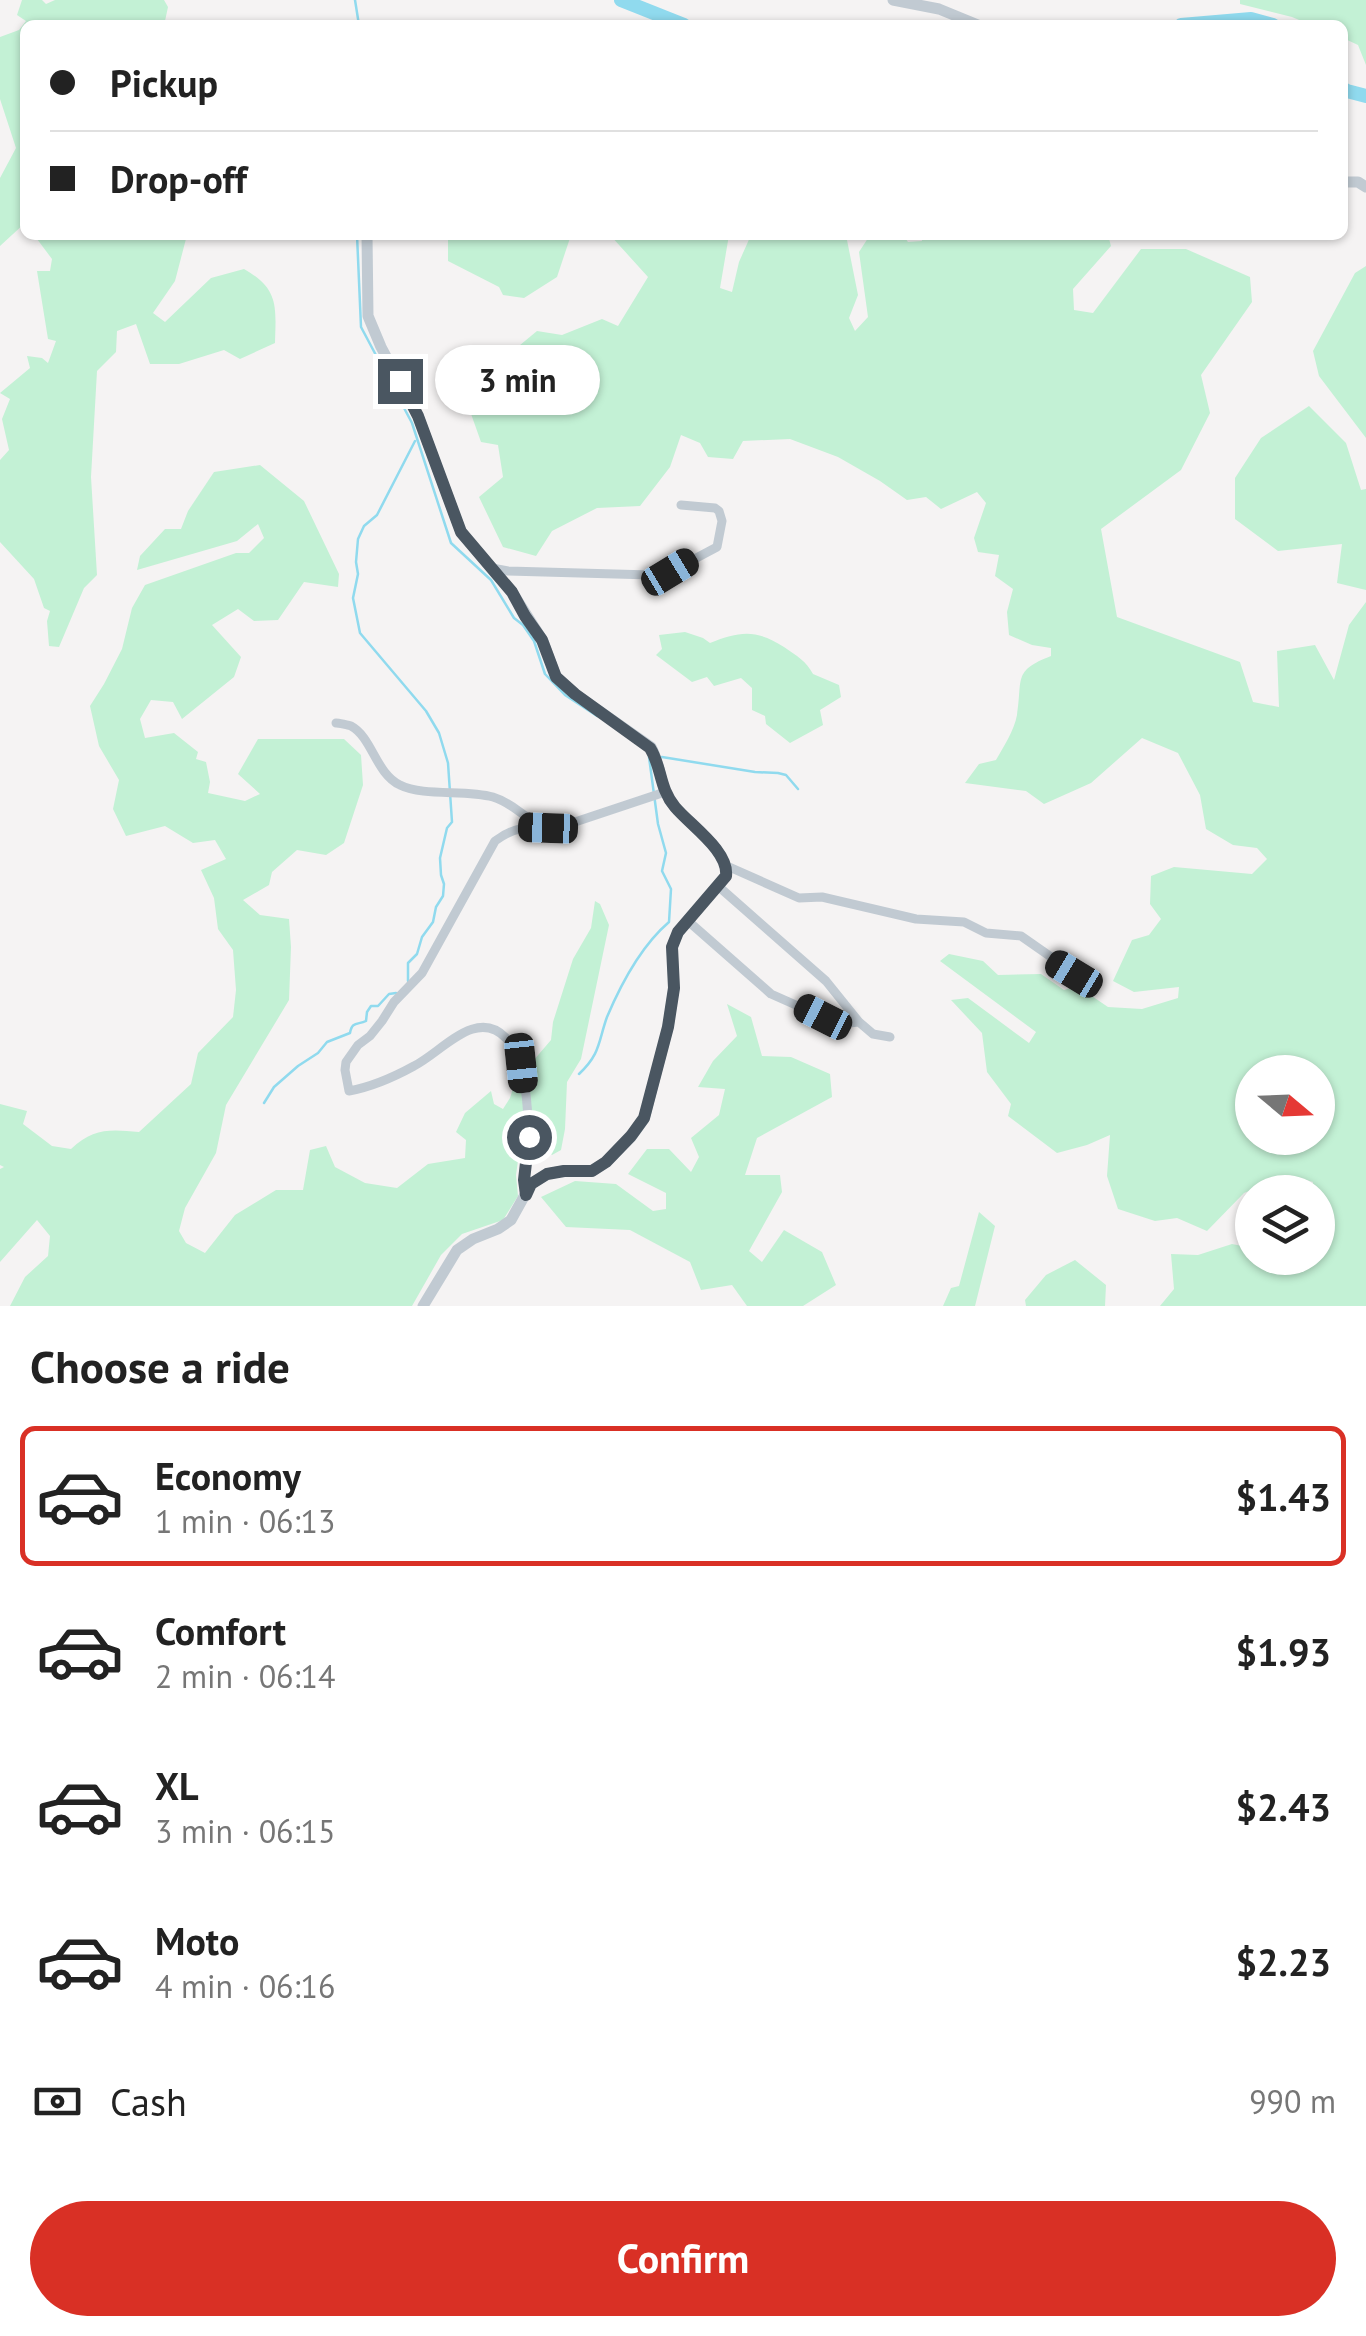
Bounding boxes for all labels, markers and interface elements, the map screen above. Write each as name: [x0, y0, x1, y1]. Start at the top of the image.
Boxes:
text: Pickup: [110, 58, 218, 107]
text: Drop-off: [110, 154, 247, 203]
callout: 3 min: [435, 346, 600, 416]
route end: [378, 359, 423, 404]
text: 3 min: [478, 359, 557, 401]
car: [637, 544, 703, 600]
car: [517, 812, 579, 844]
car: [1041, 946, 1107, 1002]
car: [789, 990, 857, 1044]
car: [503, 1032, 539, 1094]
north arrow: [1235, 1055, 1335, 1155]
map controls: [1235, 1055, 1335, 1275]
route start: [507, 1115, 552, 1160]
button: layers: [1235, 1175, 1335, 1275]
text: Choose a ride: [30, 1337, 290, 1395]
icon: car: [35, 1451, 125, 1541]
text: Economy: [155, 1451, 301, 1500]
text: $1.43: [1235, 1472, 1331, 1521]
text: 1 min · 06:13: [155, 1500, 335, 1542]
icon: car: [35, 1606, 125, 1696]
text: Comfort: [155, 1606, 286, 1655]
text: $1.93: [1235, 1627, 1331, 1676]
text: 2 min · 06:14: [155, 1655, 335, 1697]
icon: car: [35, 1761, 125, 1851]
text: XL: [155, 1761, 199, 1810]
text: $2.43: [1235, 1782, 1331, 1831]
text: 3 min · 06:15: [155, 1810, 335, 1852]
icon: car: [35, 1916, 125, 2006]
text: Moto: [155, 1916, 239, 1965]
text: $2.23: [1235, 1937, 1331, 1986]
text: 4 min · 06:16: [155, 1965, 335, 2007]
icon: cash: [30, 2074, 85, 2129]
text: Cash: [110, 2077, 187, 2126]
text: 990 m: [1249, 2080, 1336, 2122]
button: Confirm: [30, 2201, 1336, 2316]

